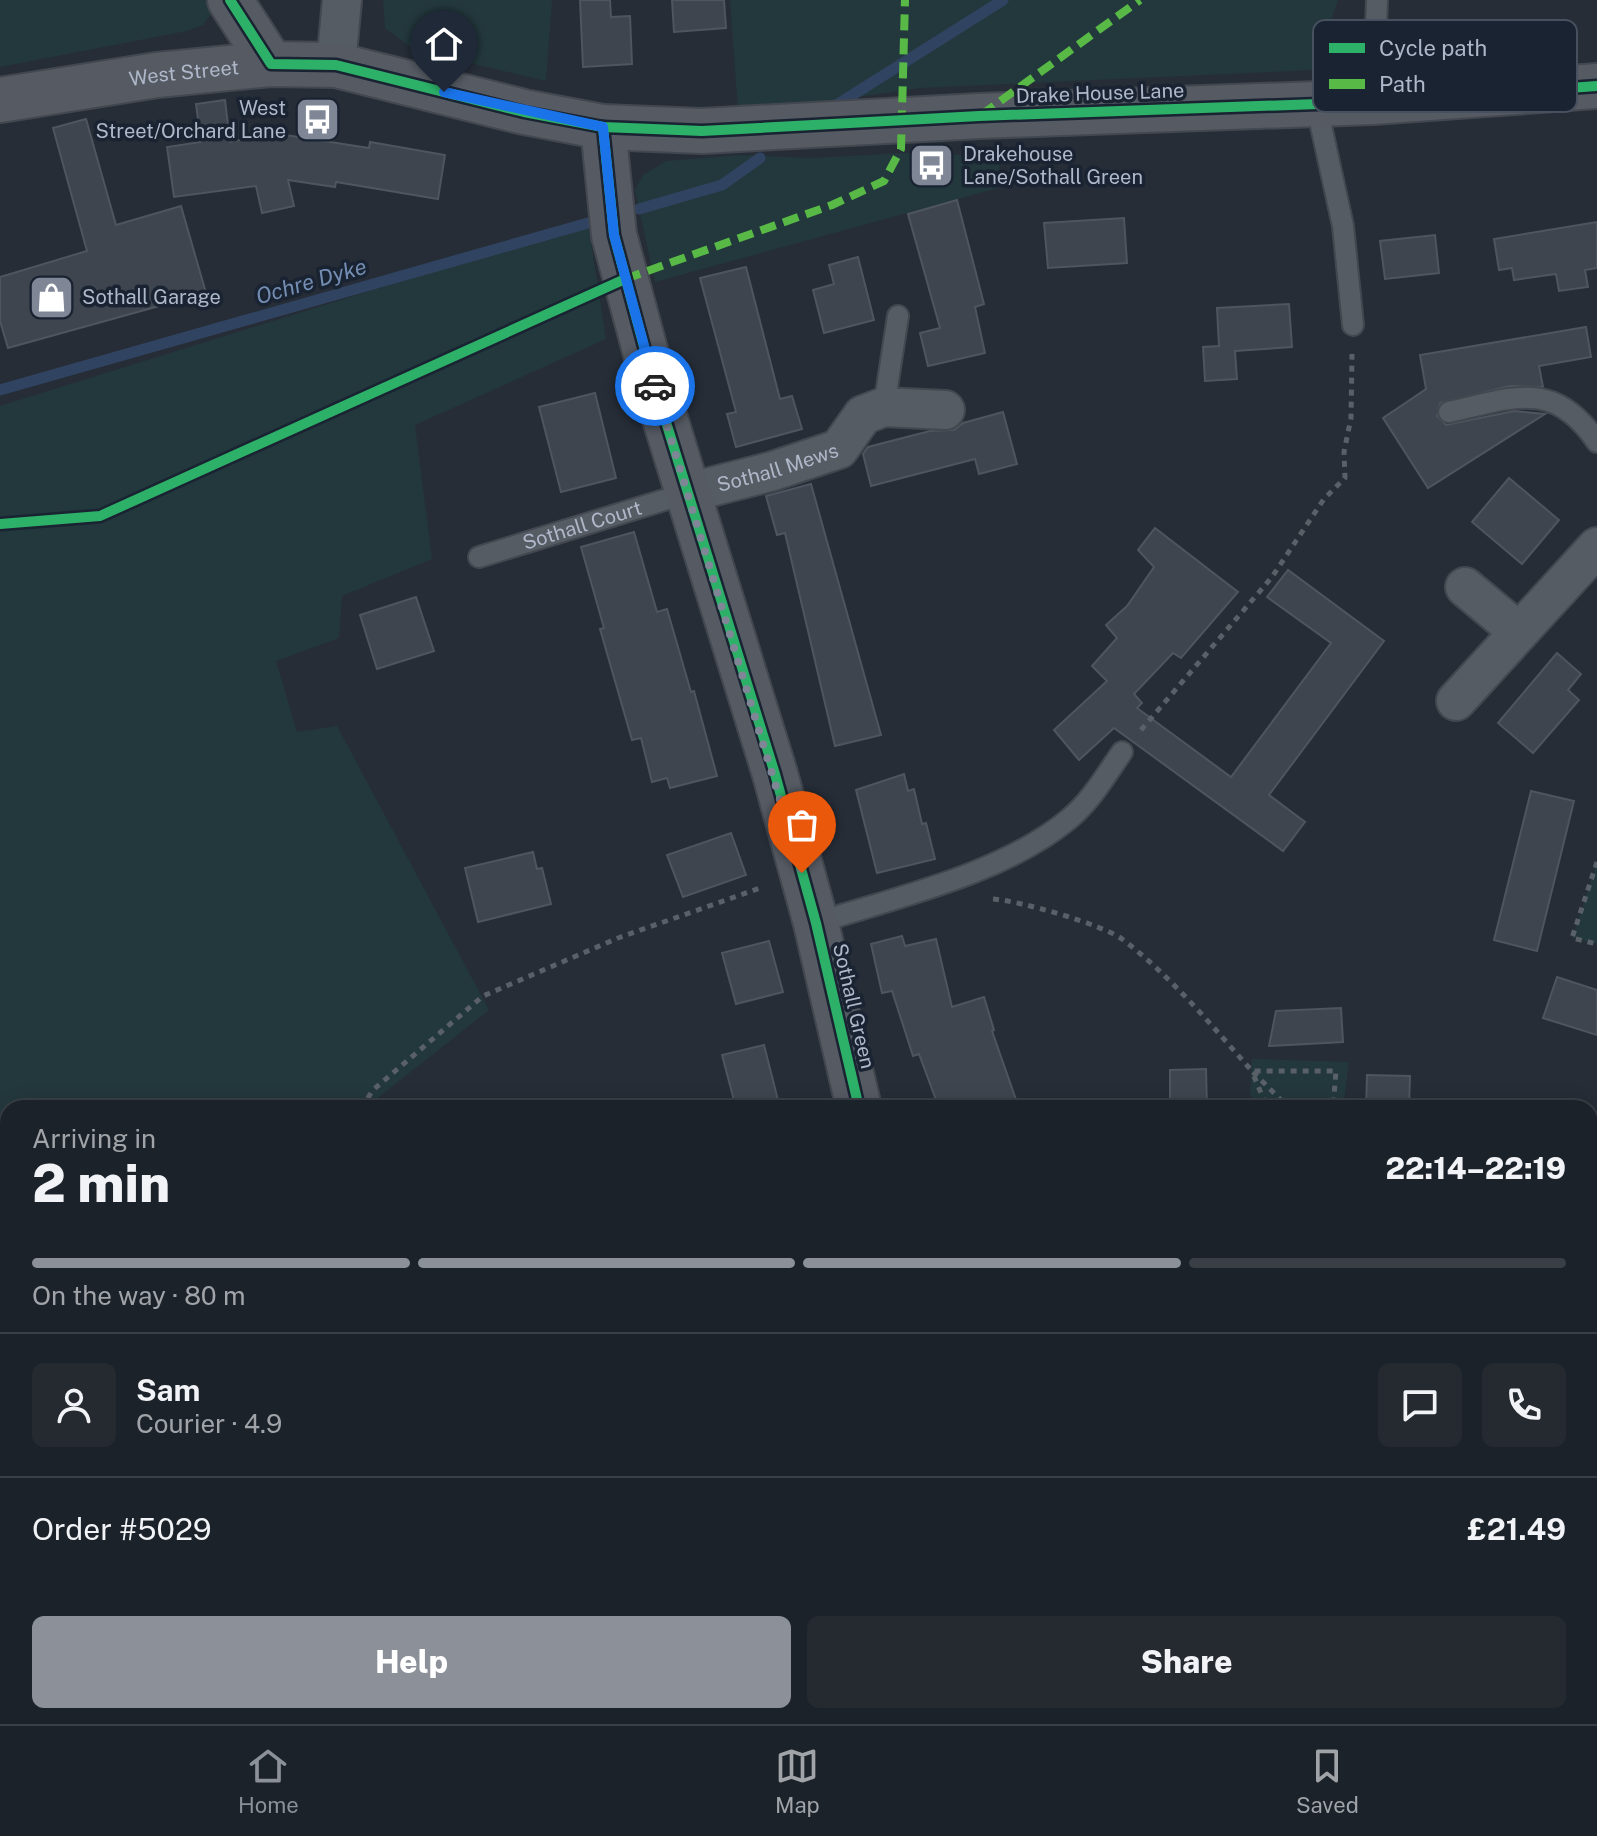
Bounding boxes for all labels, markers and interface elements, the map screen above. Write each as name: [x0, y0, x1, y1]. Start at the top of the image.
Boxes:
pin: [410, 10, 478, 92]
legend: [1313, 20, 1577, 112]
icon: home: [422, 22, 466, 66]
text: Cycle path: [1379, 35, 1487, 61]
street label: West Street: [127, 55, 240, 91]
text: Path: [1379, 71, 1426, 97]
street label: Drake House Lane: [1015, 78, 1185, 108]
place label: West Street/Orchard Lane: [95, 96, 286, 143]
bus stop icon: West Street/Orchard Lane: [293, 96, 341, 144]
bus stop icon: Drakehouse Lane/Sothall Green: [908, 142, 956, 190]
place label: Drakehouse Lane/Sothall Green: [963, 142, 1143, 189]
water label: Ochre Dyke: [253, 253, 369, 309]
shop icon: Sothall Garage: [27, 273, 75, 321]
place label: Sothall Garage: [82, 285, 221, 309]
courier: [615, 346, 695, 426]
icon: car: [633, 364, 677, 408]
street label: Sothall Mews: [714, 438, 841, 497]
street label: Sothall Court: [520, 496, 645, 555]
pin: [768, 791, 836, 873]
icon: bag: [780, 803, 824, 847]
street label: Sothall Green: [828, 941, 880, 1071]
text: Arriving in: [32, 1123, 156, 1154]
text: 22:14–22:19: [1385, 1150, 1566, 1186]
text: 2 min: [32, 1153, 170, 1214]
text: On the way · 80 m: [32, 1280, 246, 1311]
button: person: [32, 1363, 116, 1447]
button: chat: [1378, 1363, 1462, 1447]
button: phone: [1482, 1363, 1566, 1447]
text: Sam: [136, 1372, 200, 1408]
text: Courier · 4.9: [136, 1408, 282, 1439]
text: Order #5029: [32, 1511, 212, 1547]
text: £21.49: [1467, 1511, 1566, 1547]
button: Help: [32, 1616, 791, 1708]
button: Share: [807, 1616, 1566, 1708]
tab: Home: [238, 1744, 299, 1818]
tab: Map: [775, 1744, 820, 1818]
tab: Saved: [1296, 1744, 1359, 1818]

